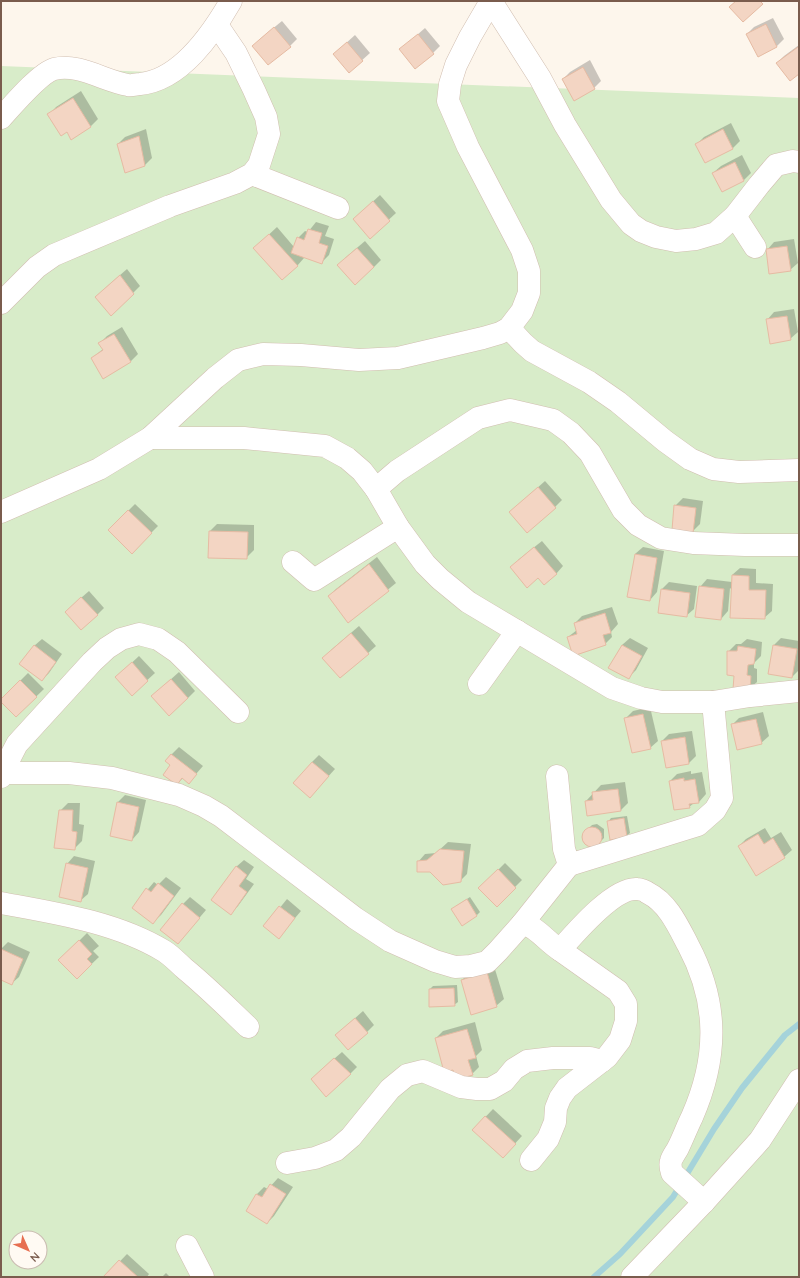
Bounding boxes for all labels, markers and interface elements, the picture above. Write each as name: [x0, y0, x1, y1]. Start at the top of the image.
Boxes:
north arrow: [8, 1230, 48, 1270]
text: N: [27, 1249, 43, 1265]

